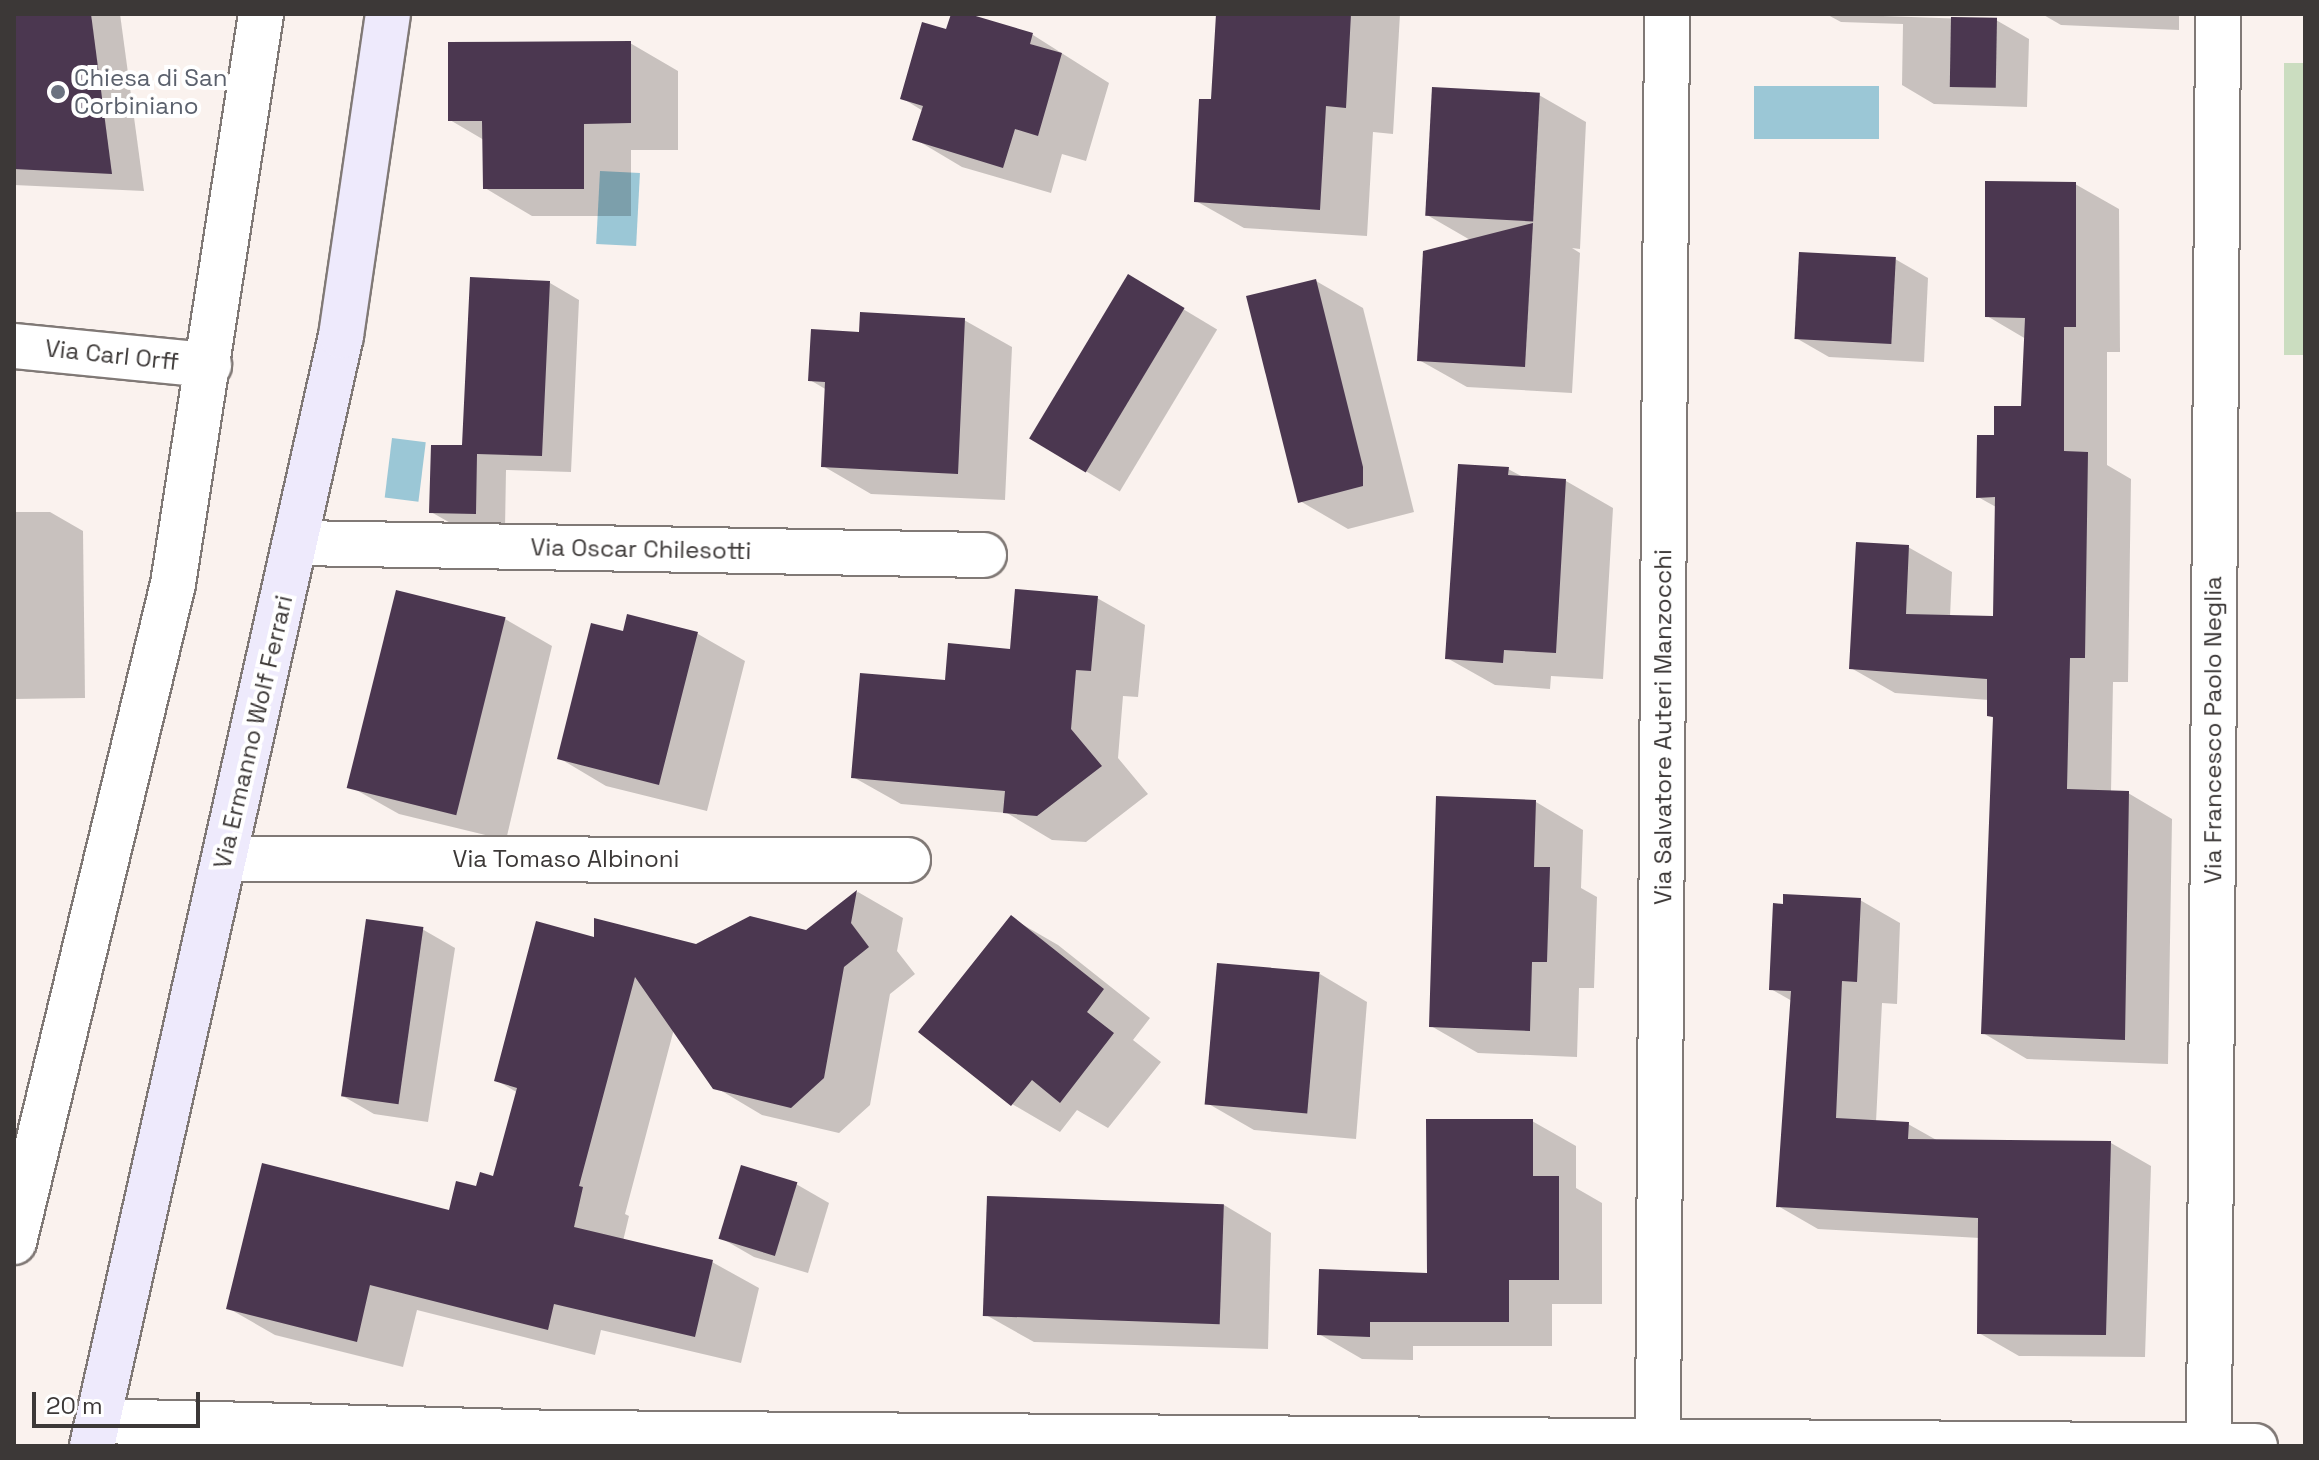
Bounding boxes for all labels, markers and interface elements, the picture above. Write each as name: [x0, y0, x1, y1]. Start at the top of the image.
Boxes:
place label: Chiesa di San Corbiniano: [74, 64, 227, 120]
marker: Chiesa di San Corbiniano: [49, 83, 67, 101]
street label: Via Carl Orff: [44, 334, 180, 376]
street label: Via Oscar Chilesotti: [530, 533, 752, 565]
street label: Via Salvatore Auteri Manzocchi: [1649, 549, 1677, 905]
street label: Via Francesco Paolo Neglia: [2199, 576, 2227, 884]
street label: Via Ermanno Wolf Ferrari: [208, 592, 298, 872]
street label: Via Tomaso Albinoni: [452, 845, 680, 873]
scale bar: [36, 1376, 204, 1426]
text: 20 m: [46, 1390, 103, 1421]

